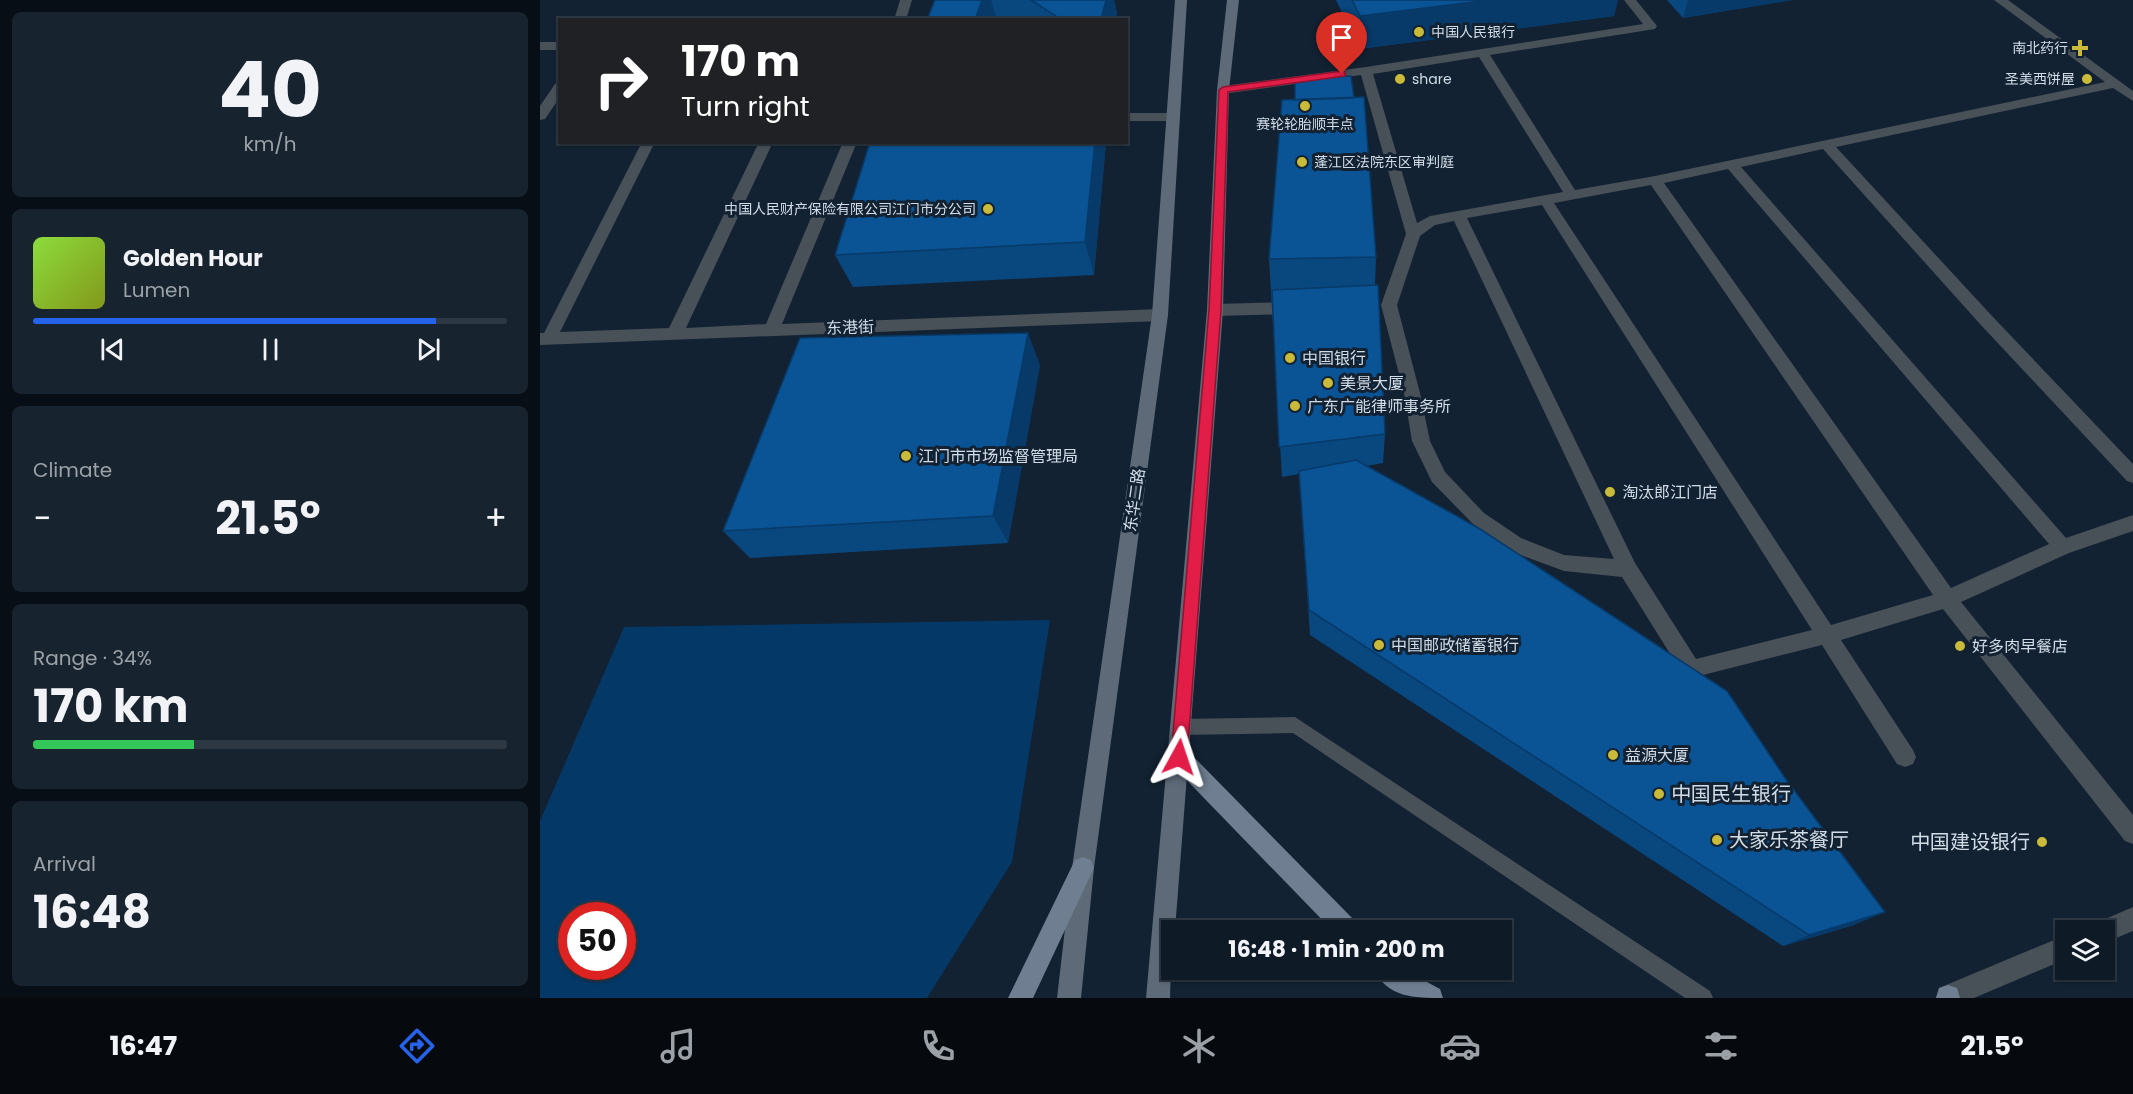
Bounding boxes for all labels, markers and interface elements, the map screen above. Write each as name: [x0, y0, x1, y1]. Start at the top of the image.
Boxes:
pin: [1316, 12, 1367, 74]
icon: arrive: [1325, 21, 1358, 54]
place label: 中国人民银行: [1431, 22, 1515, 42]
marker: 中国人民银行: [1412, 25, 1426, 39]
text: 170 m: [681, 32, 800, 91]
text: 40: [218, 35, 322, 144]
place label: 南北药行: [2012, 38, 2068, 58]
marker: 南北药行: [2073, 41, 2087, 55]
icon: right: [582, 42, 660, 120]
place label: share: [1412, 69, 1452, 89]
place label: 圣美西饼屋: [2005, 69, 2075, 89]
marker: share: [1393, 72, 1407, 86]
marker: 圣美西饼屋: [2080, 72, 2094, 86]
text: Turn right: [681, 88, 810, 125]
marker: 赛轮轮胎顺丰点: [1298, 99, 1312, 113]
place label: 赛轮轮胎顺丰点: [1256, 114, 1354, 134]
text: km/h: [243, 130, 297, 158]
place label: 蓬江区法院东区审判庭: [1314, 152, 1454, 172]
marker: 蓬江区法院东区审判庭: [1295, 155, 1309, 169]
place label: 中国人民财产保险有限公司江门市分公司: [724, 199, 976, 219]
marker: 中国人民财产保险有限公司江门市分公司: [981, 202, 995, 216]
text: Golden Hour: [123, 243, 263, 274]
text: Lumen: [123, 276, 190, 304]
street label: 东港街: [826, 315, 874, 340]
icon: previous: [96, 333, 129, 366]
icon: pause: [254, 333, 287, 366]
icon: next: [412, 333, 445, 366]
place label: 中国银行: [1302, 347, 1366, 370]
marker: 中国银行: [1283, 351, 1297, 365]
place label: 美景大厦: [1340, 372, 1404, 395]
marker: 美景大厦: [1321, 376, 1335, 390]
place label: 广东广能律师事务所: [1307, 395, 1451, 418]
marker: 广东广能律师事务所: [1288, 399, 1302, 413]
place label: 江门市市场监督管理局: [918, 445, 1078, 468]
marker: 江门市市场监督管理局: [899, 449, 913, 463]
text: Climate: [33, 456, 112, 484]
street label: 东华二路: [1119, 467, 1150, 533]
place label: 淘汰郎江门店: [1622, 481, 1718, 504]
marker: 淘汰郎江门店: [1603, 485, 1617, 499]
text: 21.5°: [215, 487, 321, 550]
text: −: [33, 495, 51, 542]
text: +: [484, 495, 507, 542]
place label: 中国邮政储蓄银行: [1391, 634, 1519, 657]
place label: 好多肉早餐店: [1972, 635, 2068, 658]
marker: 中国邮政储蓄银行: [1372, 638, 1386, 652]
marker: 好多肉早餐店: [1953, 639, 1967, 653]
text: Range · 34%: [33, 644, 152, 672]
text: 170 km: [33, 675, 188, 738]
position arrow: [1147, 725, 1211, 789]
place label: 益源大厦: [1625, 744, 1689, 767]
marker: 益源大厦: [1606, 748, 1620, 762]
place label: 中国民生银行: [1671, 780, 1791, 808]
marker: 中国民生银行: [1652, 787, 1666, 801]
place label: 大家乐茶餐厅: [1729, 826, 1849, 854]
place label: 中国建设银行: [1910, 828, 2030, 856]
marker: 大家乐茶餐厅: [1710, 833, 1724, 847]
marker: 中国建设银行: [2035, 835, 2049, 849]
text: Arrival: [33, 850, 96, 878]
text: 16:48: [33, 881, 151, 944]
speed limit sign: 50: [558, 902, 636, 980]
map controls: [2055, 920, 2115, 980]
button: layers: [2055, 920, 2115, 980]
text: 16:48 · 1 min · 200 m: [1228, 934, 1445, 965]
icon: directions: [396, 1025, 438, 1067]
icon: music: [657, 1025, 699, 1067]
icon: phone: [917, 1025, 959, 1067]
icon: climate: [1178, 1025, 1220, 1067]
icon: car: [1439, 1025, 1481, 1067]
icon: filters: [1700, 1025, 1742, 1067]
text: 16:47: [109, 1027, 177, 1064]
text: 21.5°: [1960, 1027, 2024, 1064]

